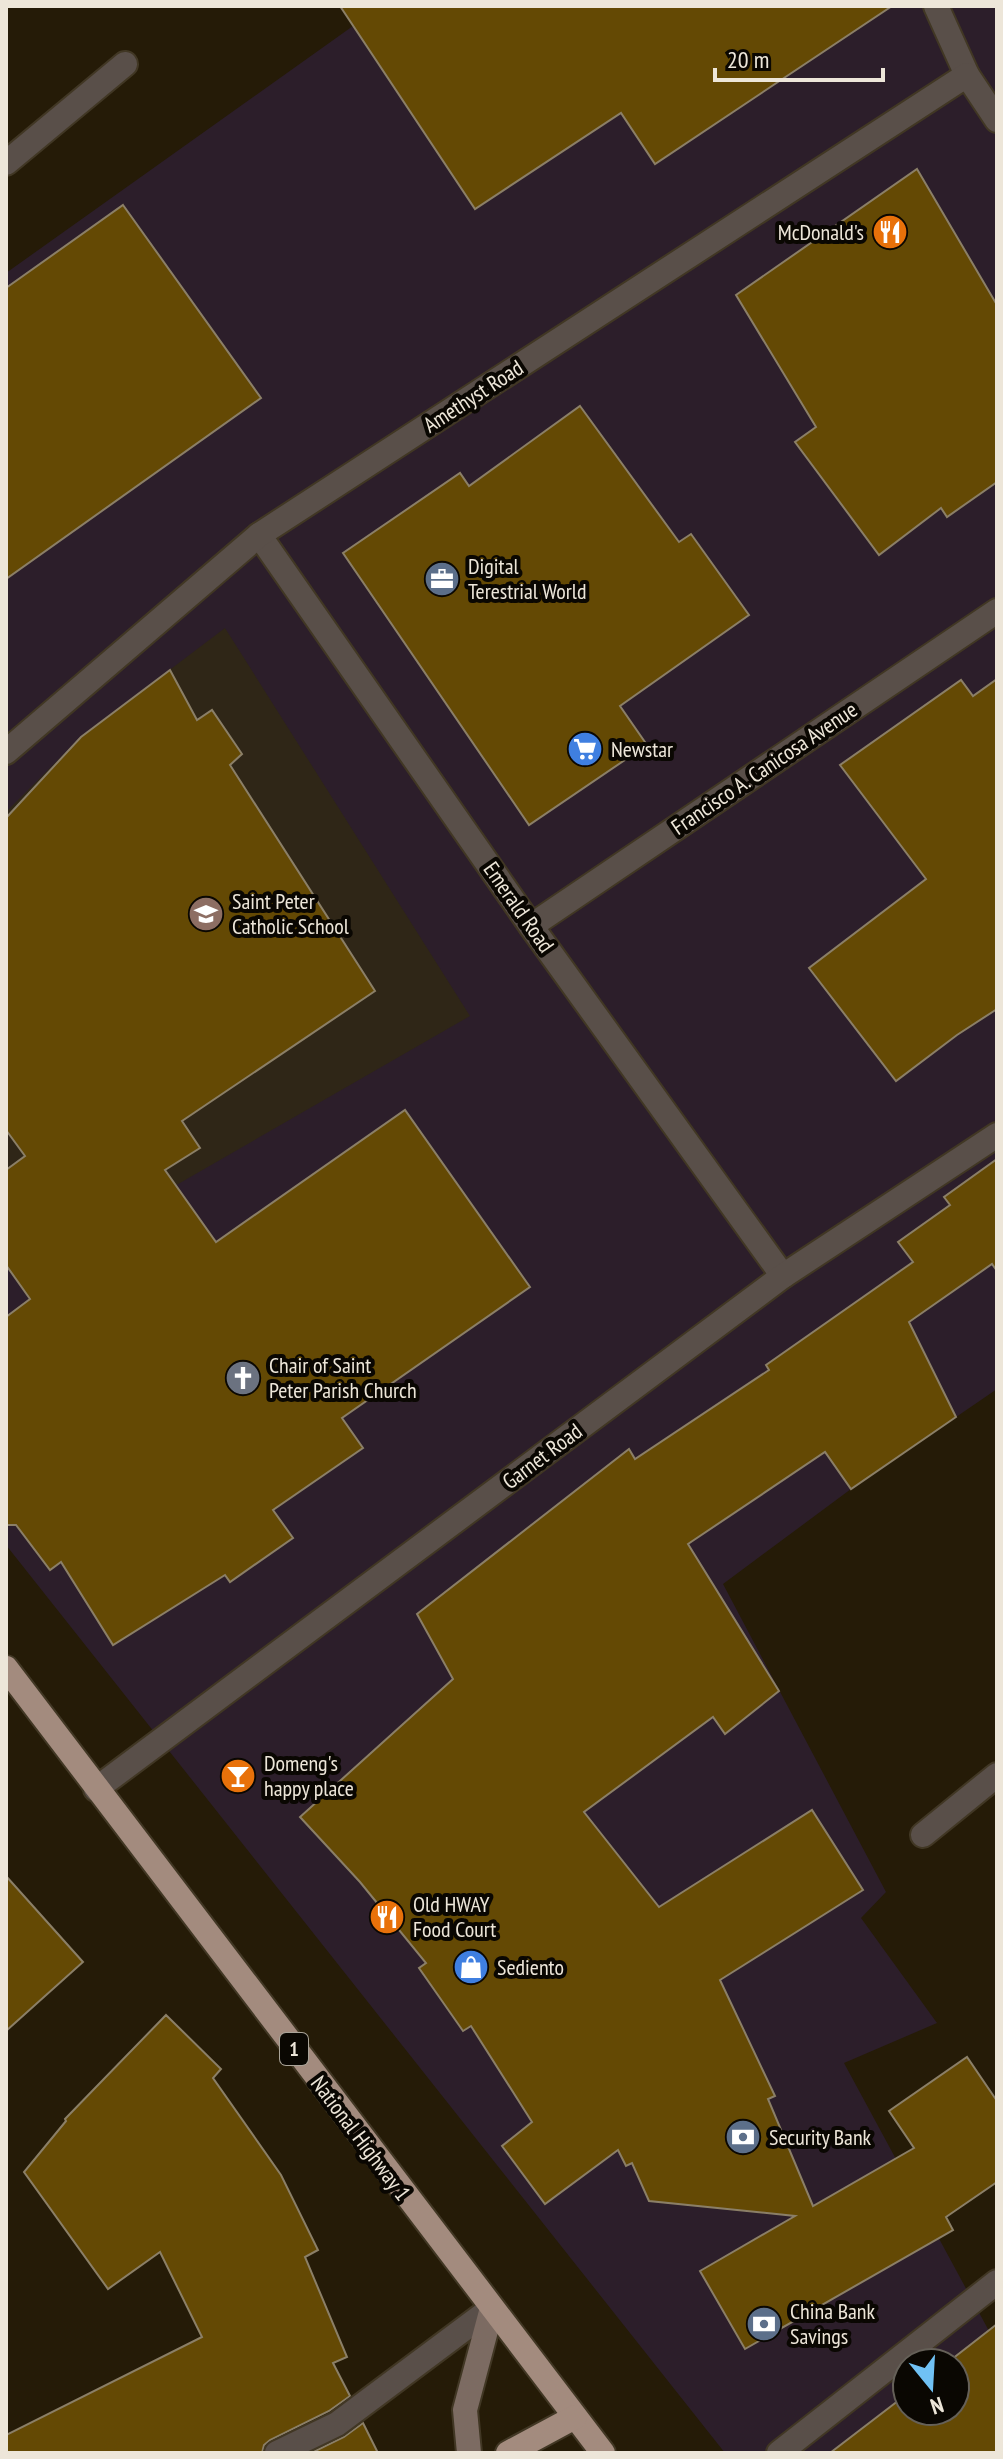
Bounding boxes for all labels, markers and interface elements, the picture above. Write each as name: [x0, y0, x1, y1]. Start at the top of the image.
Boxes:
scale bar: [715, 32, 883, 82]
text: 20 m: [727, 44, 769, 75]
restaurant icon: McDonald's: [871, 213, 909, 251]
place label: McDonald's: [778, 218, 864, 246]
street label: Amethyst Road: [418, 353, 528, 439]
place label: Digital Terestrial World: [468, 552, 586, 605]
office icon: Digital Terestrial World: [423, 560, 461, 598]
street label: Francisco A. Canicosa Avenue: [666, 695, 862, 841]
supermarket icon: Newstar: [566, 730, 604, 768]
place label: Newstar: [611, 735, 673, 763]
street label: Emerald Road: [478, 856, 560, 958]
place label: Saint Peter Catholic School: [232, 887, 350, 940]
school or university icon: Saint Peter Catholic School: [187, 895, 225, 933]
place label: Chair of Saint Peter Parish Church: [269, 1351, 417, 1404]
church icon: Chair of Saint Peter Parish Church: [224, 1359, 262, 1397]
street label: Garnet Road: [497, 1417, 587, 1495]
place label: Domeng's happy place: [264, 1749, 354, 1802]
bar icon: Domeng's happy place: [219, 1757, 257, 1795]
place label: Old HWAY Food Court: [413, 1890, 496, 1943]
restaurant icon: Old HWAY Food Court: [368, 1898, 406, 1936]
shop icon: Sediento: [452, 1948, 490, 1986]
place label: Sediento: [497, 1953, 564, 1981]
road number: 1: [280, 2033, 308, 2065]
street label: National Highway 1: [305, 2070, 417, 2206]
bank icon: Security Bank: [724, 2118, 762, 2156]
place label: Security Bank: [769, 2123, 872, 2151]
place label: China Bank Savings: [790, 2297, 875, 2350]
bank icon: China Bank Savings: [745, 2305, 783, 2343]
north arrow: [891, 2347, 971, 2427]
text: N: [927, 2391, 947, 2421]

